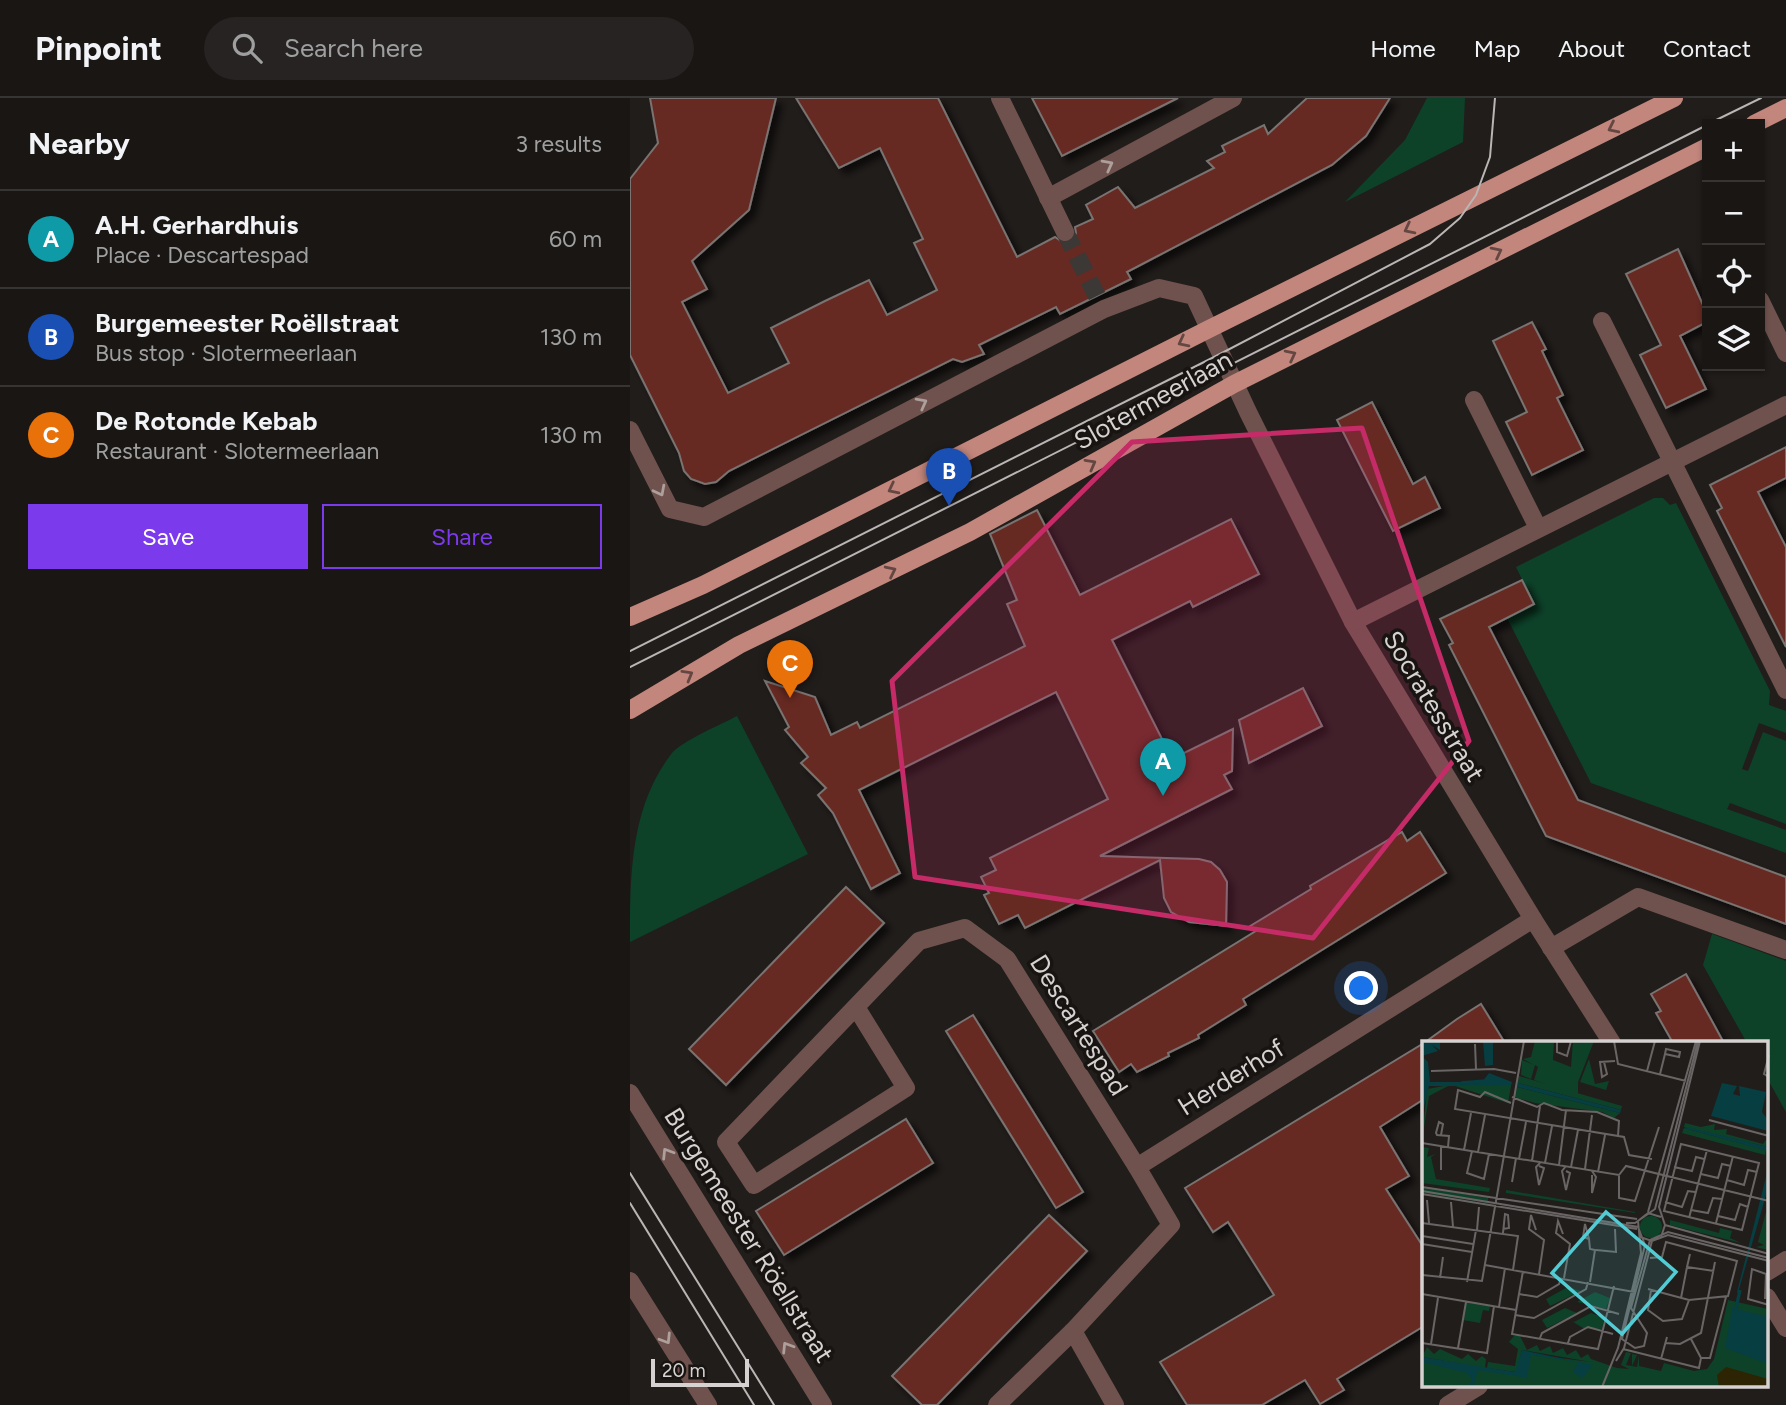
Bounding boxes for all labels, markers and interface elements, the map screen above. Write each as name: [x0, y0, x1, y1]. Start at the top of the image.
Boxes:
search box: [204, 17, 694, 80]
text: Pinpoint: [35, 29, 162, 68]
icon: search: [228, 29, 266, 67]
text: Search here: [284, 32, 423, 64]
text: Home: [1370, 34, 1436, 63]
text: Map: [1474, 34, 1520, 63]
text: About: [1558, 34, 1625, 63]
text: Contact: [1663, 34, 1751, 63]
map controls: [1702, 119, 1765, 371]
button: +: [1702, 119, 1765, 182]
one-way arrow: [1608, 120, 1620, 134]
text: Nearby: [28, 125, 130, 162]
text: 3 results: [515, 130, 602, 158]
one-way arrow: [1101, 160, 1113, 173]
button: −: [1702, 182, 1765, 245]
text: A.H. Gerhardhuis: [95, 209, 298, 241]
one-way arrow: [1404, 220, 1416, 234]
text: A: [43, 225, 59, 253]
text: 60 m: [549, 225, 602, 253]
text: Place · Descartespad: [95, 241, 309, 269]
button: locate: [1702, 245, 1765, 308]
one-way arrow: [1490, 247, 1502, 261]
text: Burgemeester Roëllstraat: [95, 307, 400, 339]
button: layers: [1702, 308, 1765, 371]
text: B: [44, 323, 58, 351]
text: 130 m: [540, 323, 602, 351]
one-way arrow: [1178, 333, 1191, 347]
text: Bus stop · Slotermeerlaan: [95, 339, 357, 367]
street label: Slotermeerlaan: [1068, 343, 1238, 457]
one-way arrow: [1284, 350, 1296, 364]
one-way arrow: [915, 397, 927, 411]
text: De Rotonde Kebab: [95, 405, 318, 437]
text: C: [43, 421, 59, 449]
text: 130 m: [540, 421, 602, 449]
text: Restaurant · Slotermeerlaan: [95, 437, 379, 465]
pin: B: [926, 448, 972, 506]
one-way arrow: [1084, 459, 1097, 472]
one-way arrow: [888, 480, 900, 494]
one-way arrow: [651, 484, 665, 497]
button: Save: [28, 504, 308, 569]
button: Share: [322, 504, 602, 569]
one-way arrow: [884, 566, 896, 580]
street label: Socratesstraat: [1376, 625, 1492, 787]
pin: C: [767, 640, 813, 698]
one-way arrow: [681, 670, 693, 683]
pin: A: [1140, 738, 1186, 796]
street label: Descartespad: [1023, 949, 1135, 1101]
your location: [1344, 971, 1378, 1005]
street label: Herderhof: [1172, 1031, 1291, 1122]
inset map: [1422, 1041, 1768, 1388]
street label: Burgemeester Röellstraat: [657, 1102, 841, 1369]
one-way arrow: [663, 1148, 676, 1161]
one-way arrow: [658, 1331, 671, 1344]
one-way arrow: [782, 1342, 795, 1355]
scale bar: [651, 1356, 749, 1388]
text: 20 m: [662, 1359, 706, 1382]

